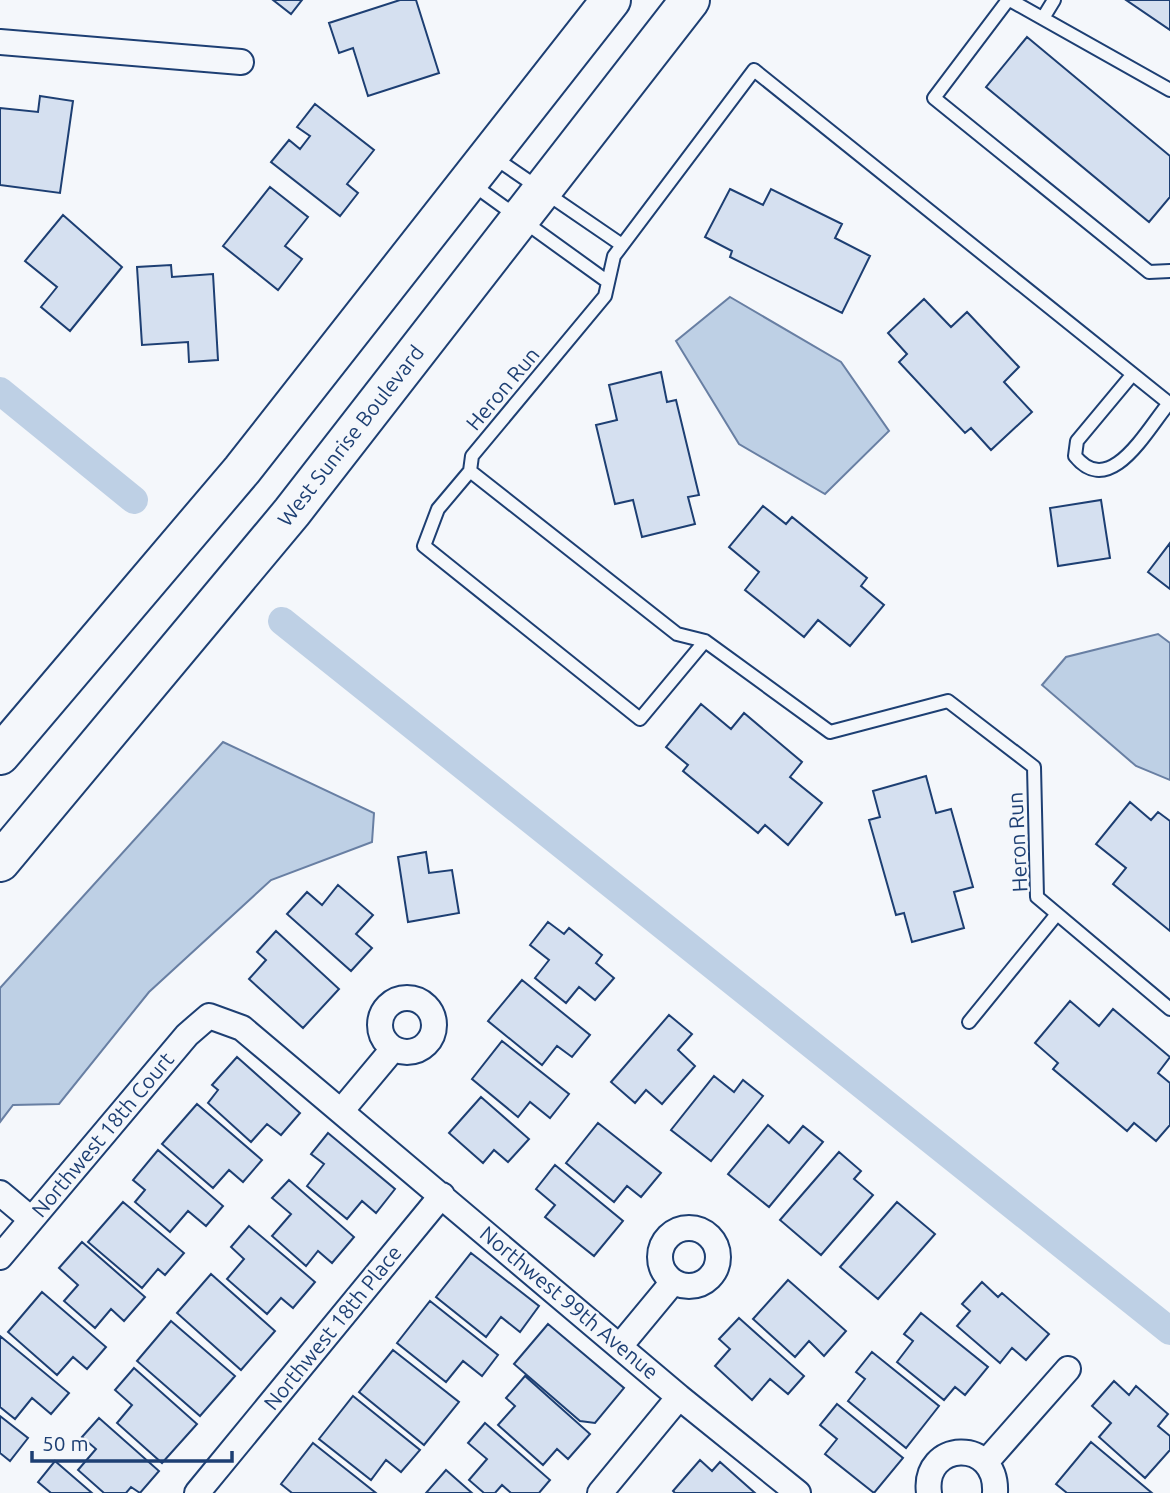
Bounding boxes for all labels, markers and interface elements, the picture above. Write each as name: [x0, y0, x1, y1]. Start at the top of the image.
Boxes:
street label: West Sunrise Boulevard: [272, 340, 428, 530]
street label: Heron Run: [461, 342, 544, 434]
street label: Heron Run: [1002, 791, 1032, 893]
street label: Northwest 18th Court: [26, 1047, 178, 1222]
street label: Northwest 99th Avenue: [476, 1221, 664, 1384]
street label: Northwest 18th Place: [259, 1240, 406, 1414]
scale bar: [32, 1420, 231, 1464]
text: 50 m: [42, 1431, 89, 1455]

